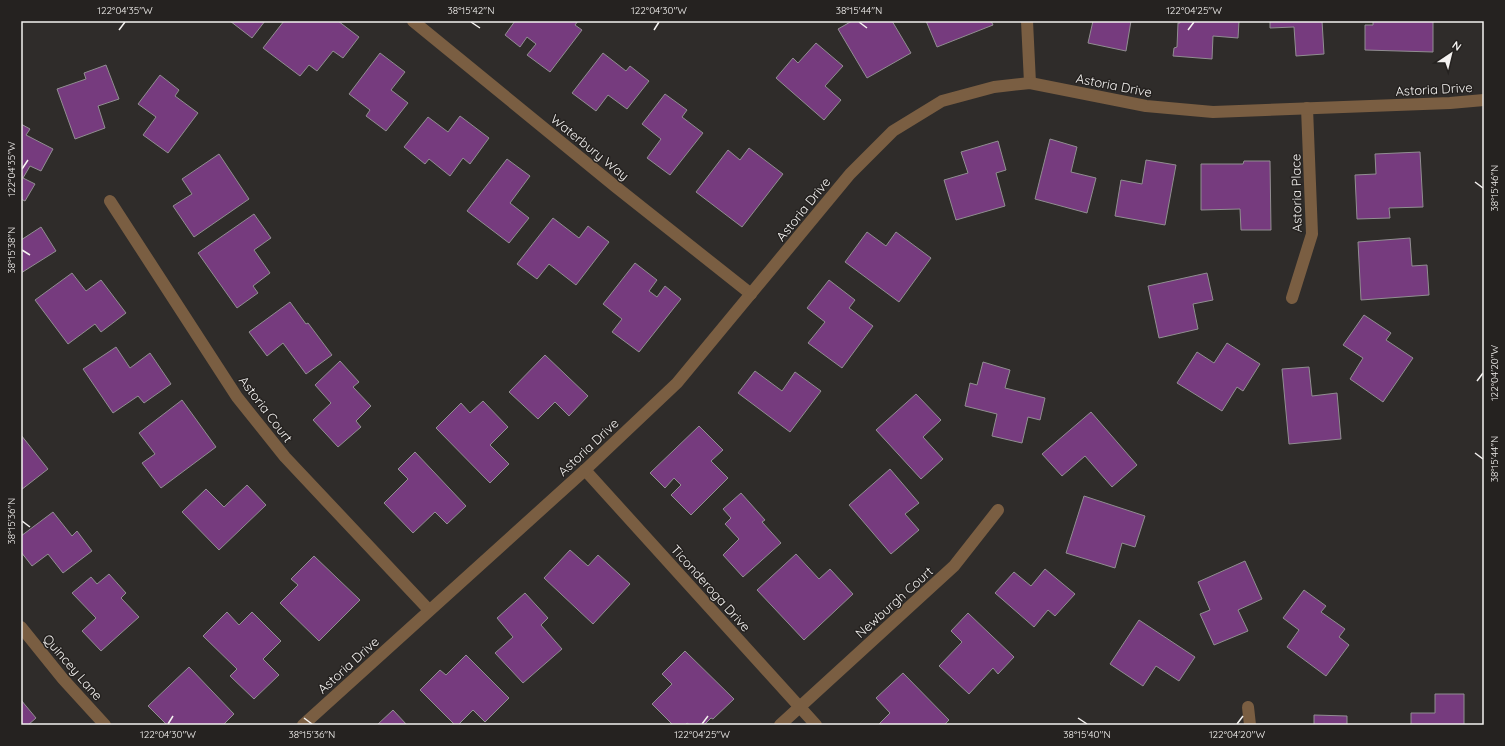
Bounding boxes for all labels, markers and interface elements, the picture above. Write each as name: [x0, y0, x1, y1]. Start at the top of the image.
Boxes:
text: 122°04'35"W: [97, 4, 153, 17]
text: 38°15'42"N: [448, 4, 494, 17]
text: 122°04'30"W: [631, 4, 687, 17]
text: 38°15'44"N: [836, 4, 882, 17]
text: 122°04'25"W: [1166, 4, 1222, 17]
north arrow: [1431, 34, 1471, 74]
text: N: [1449, 38, 1464, 54]
street label: Astoria Drive: [1075, 70, 1153, 100]
street label: Astoria Drive: [1395, 79, 1473, 99]
street label: Waterbury Way: [548, 111, 632, 183]
text: 122°04'35"W: [5, 141, 18, 197]
street label: Astoria Place: [1287, 154, 1305, 232]
text: 38°15'46"N: [1488, 165, 1501, 211]
street label: Astoria Drive: [772, 174, 834, 244]
text: 38°15'38"N: [5, 227, 18, 273]
text: 122°04'20"W: [1488, 345, 1501, 401]
street label: Astoria Court: [236, 373, 296, 445]
street label: Astoria Drive: [554, 415, 622, 479]
text: 38°15'44"N: [1488, 436, 1501, 482]
text: 38°15'36"N: [5, 498, 18, 544]
street label: Ticonderoga Drive: [668, 541, 754, 635]
street label: Newburgh Court: [852, 563, 936, 641]
street label: Quincey Lane: [40, 631, 106, 703]
street label: Astoria Drive: [314, 633, 382, 697]
text: 122°04'30"W: [140, 728, 196, 741]
text: 38°15'36"N: [289, 728, 335, 741]
text: 122°04'25"W: [674, 728, 730, 741]
text: 38°15'40"N: [1063, 728, 1111, 741]
text: 122°04'20"W: [1209, 728, 1265, 741]

